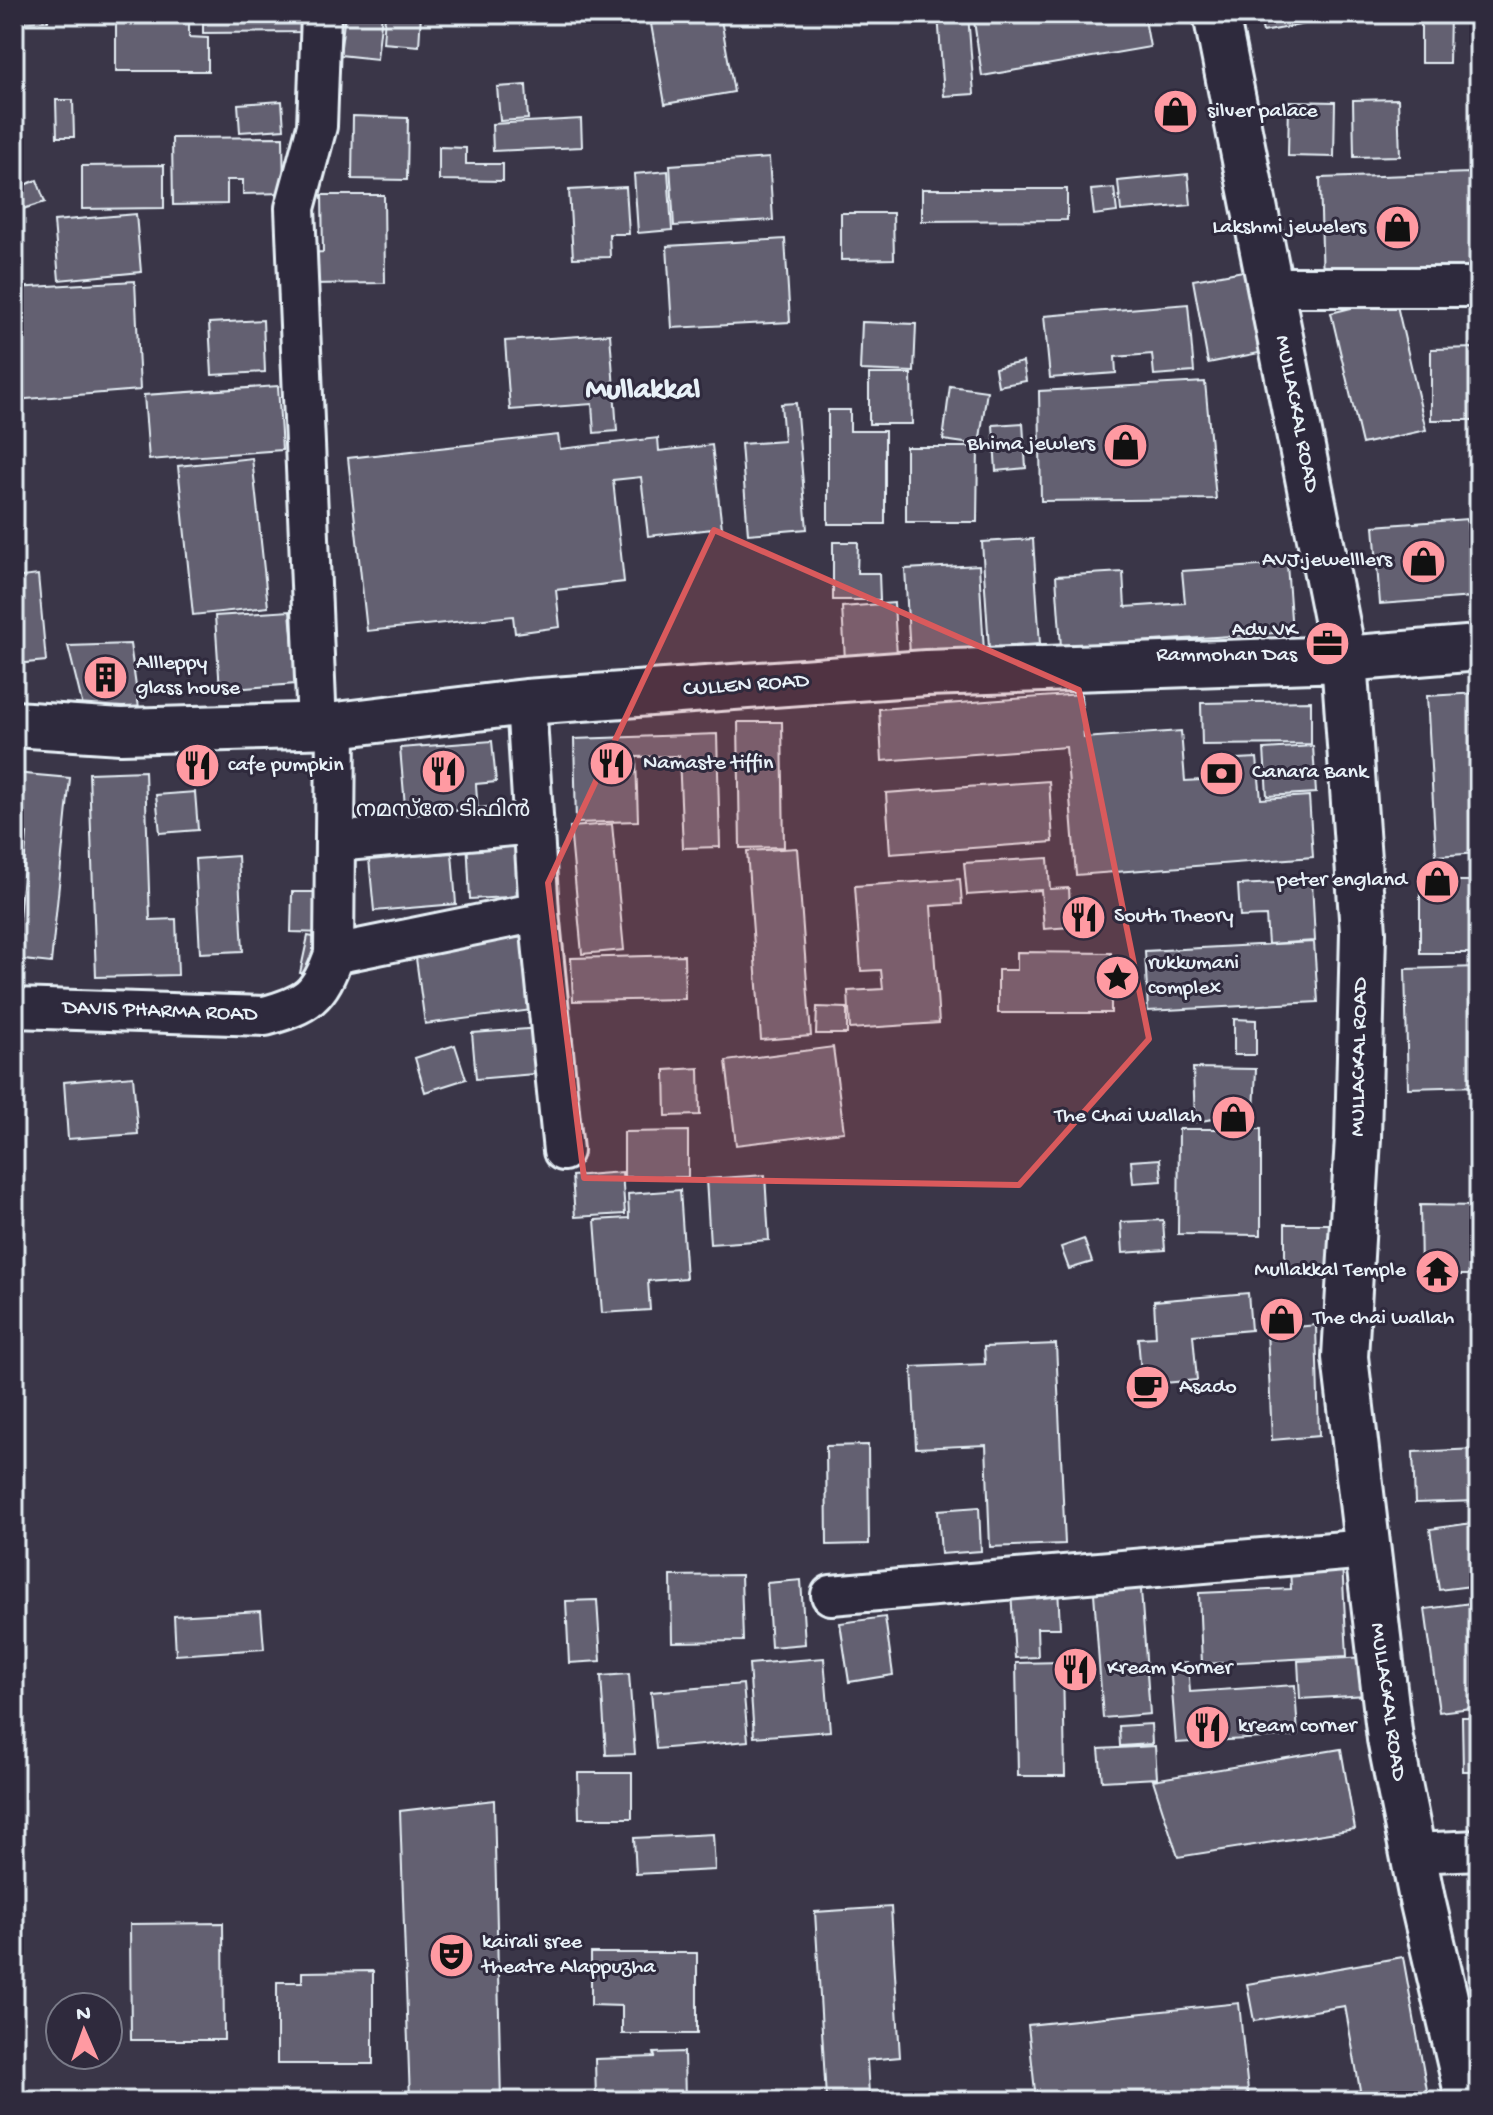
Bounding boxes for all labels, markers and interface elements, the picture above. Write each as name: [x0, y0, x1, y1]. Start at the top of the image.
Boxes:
shop icon: silver palace: [1152, 88, 1200, 136]
place label: silver palace: [1207, 99, 1318, 125]
shop icon: Lakshmi jewelers: [1373, 204, 1421, 252]
place label: Lakshmi jewelers: [1212, 215, 1367, 241]
street label: MULLACKAL ROAD: [1268, 333, 1324, 495]
district label: Mullakkal: [586, 374, 701, 409]
shop icon: Bhima jewlers: [1102, 421, 1150, 469]
place label: Bhima jewlers: [966, 432, 1096, 458]
shop icon: AVJ jewelllers: [1399, 537, 1447, 585]
place label: AVJ jewelllers: [1262, 548, 1393, 574]
place label: Adv VK Rammohan Das: [1156, 618, 1300, 669]
office icon: Adv VK Rammohan Das: [1304, 620, 1352, 668]
place label: Allleppy glass house: [136, 651, 241, 702]
building icon: Allleppy glass house: [81, 653, 129, 701]
street label: CULLEN ROAD: [682, 669, 810, 703]
restaurant icon: Namaste tiffin: [588, 740, 636, 788]
restaurant icon: cafe pumpkin: [173, 742, 221, 790]
restaurant icon: നമസ്തേ ടിഫിൻ: [419, 747, 467, 795]
bank icon: Canara Bank: [1197, 749, 1245, 797]
place label: Namaste tiffin: [643, 751, 774, 777]
place label: cafe pumpkin: [228, 753, 344, 779]
place label: Canara Bank: [1252, 760, 1370, 786]
place label: നമസ്തേ ടിഫിൻ: [356, 797, 530, 825]
shop icon: peter england: [1414, 857, 1462, 905]
place label: peter england: [1276, 868, 1409, 894]
restaurant icon: South Theory: [1059, 893, 1107, 941]
place label: South Theory: [1114, 904, 1234, 930]
place label: rukkumani complex: [1148, 951, 1239, 1002]
place icon: rukkumani complex: [1093, 953, 1141, 1001]
street label: MULLACKAL ROAD: [1346, 976, 1374, 1137]
street label: DAVIS PHARMA ROAD: [60, 996, 259, 1028]
shop icon: The Chai Wallah: [1209, 1093, 1257, 1141]
place label: The Chai Wallah: [1053, 1104, 1202, 1130]
temple icon: Mullakkal Temple: [1413, 1247, 1461, 1295]
place label: Mullakkal Temple: [1254, 1258, 1407, 1284]
shop icon: The chai wallah: [1258, 1295, 1306, 1343]
place label: The chai wallah: [1311, 1306, 1454, 1332]
cafe icon: Asado: [1124, 1364, 1172, 1412]
place label: Asado: [1179, 1375, 1237, 1401]
street label: MULLACKAL ROAD: [1363, 1621, 1411, 1783]
restaurant icon: Kream Korner: [1052, 1645, 1100, 1693]
place label: Kream Korner: [1107, 1656, 1234, 1682]
restaurant icon: kream corner: [1183, 1703, 1231, 1751]
place label: kream corner: [1238, 1714, 1358, 1740]
place label: kairali sree theatre Alappuzha: [480, 1930, 656, 1981]
theatre icon: kairali sree theatre Alappuzha: [427, 1932, 475, 1980]
north arrow: [44, 1991, 124, 2071]
text: N: [76, 2002, 91, 2028]

